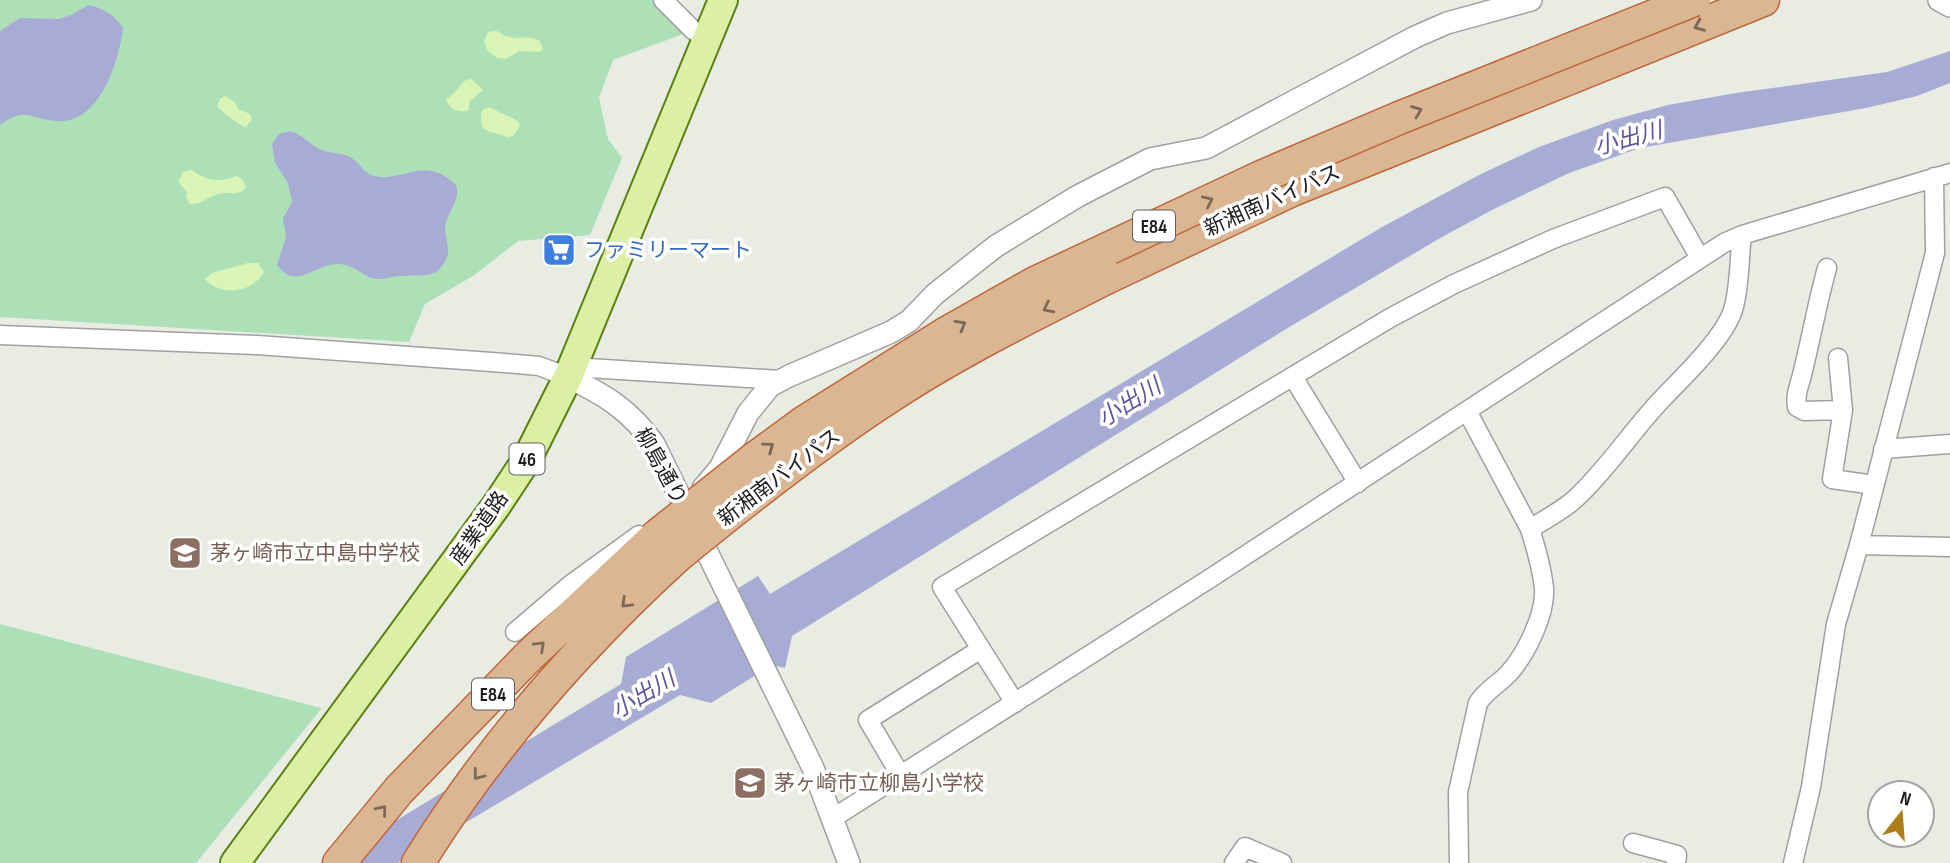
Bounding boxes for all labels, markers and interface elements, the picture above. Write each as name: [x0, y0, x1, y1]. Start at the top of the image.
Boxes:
one-way arrow: [1694, 17, 1706, 31]
one-way arrow: [1410, 105, 1422, 119]
water label: 小出川: [1591, 116, 1668, 161]
street label: 新湘南バイパス: [1200, 159, 1344, 242]
one-way arrow: [1201, 195, 1213, 209]
road number: E84: [1133, 210, 1175, 242]
supermarket icon: ファミリーマート: [540, 231, 578, 269]
place label: ファミリーマート: [584, 238, 752, 263]
one-way arrow: [1043, 300, 1055, 313]
one-way arrow: [954, 320, 967, 333]
water label: 小出川: [1093, 371, 1169, 433]
street label: 柳島通り: [629, 423, 692, 509]
street label: 新湘南バイパス: [713, 423, 845, 531]
one-way arrow: [761, 443, 774, 456]
road number: 46: [510, 444, 544, 474]
street label: 産業道路: [445, 487, 514, 570]
school or university icon: 茅ヶ崎市立中島中学校: [166, 534, 204, 572]
place label: 茅ヶ崎市立中島中学校: [210, 541, 420, 566]
one-way arrow: [621, 594, 634, 607]
one-way arrow: [531, 641, 544, 654]
water label: 小出川: [607, 664, 683, 725]
road number: E84: [472, 678, 514, 709]
school or university icon: 茅ヶ崎市立柳島小学校: [731, 764, 769, 802]
one-way arrow: [473, 767, 486, 780]
place label: 茅ヶ崎市立柳島小学校: [774, 771, 984, 796]
north arrow: [1866, 779, 1936, 849]
text: N: [1897, 787, 1914, 812]
one-way arrow: [374, 806, 387, 818]

